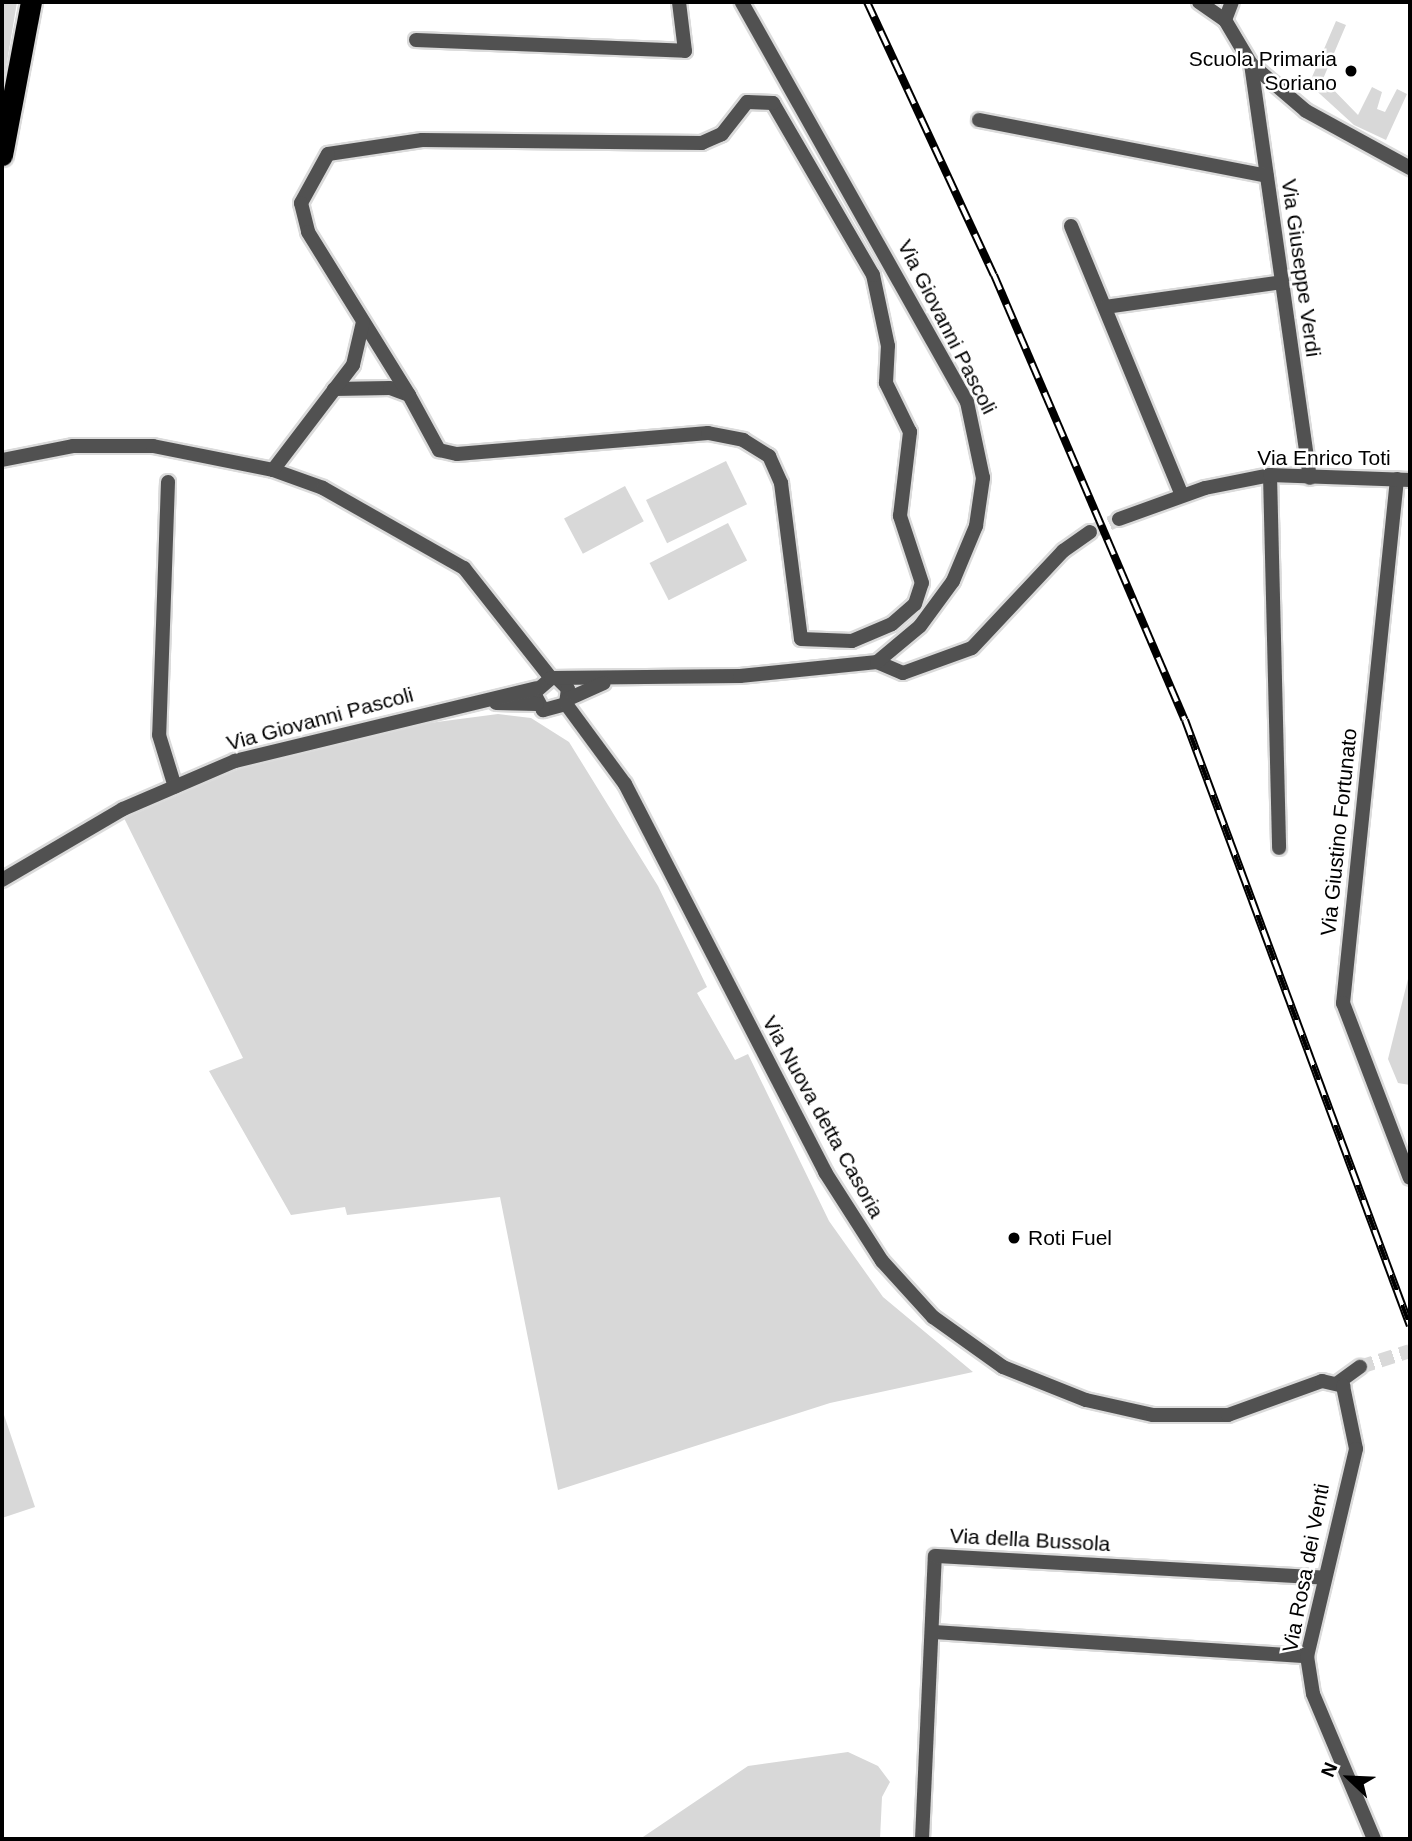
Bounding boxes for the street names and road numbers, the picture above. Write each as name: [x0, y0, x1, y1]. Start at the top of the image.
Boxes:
street label: Via Giuseppe Verdi: [1276, 177, 1326, 359]
street label: Via Giovanni Pascoli: [892, 236, 1002, 418]
street label: Via Enrico Toti: [1257, 445, 1391, 471]
street label: Via Giovanni Pascoli: [224, 682, 416, 756]
street label: Via Giustino Fortunato: [1316, 727, 1362, 937]
street label: Via Nuova detta Casoria: [757, 1012, 889, 1222]
street label: Via Rosa dei Venti: [1277, 1482, 1335, 1654]
street label: Via della Bussola: [949, 1523, 1111, 1557]

